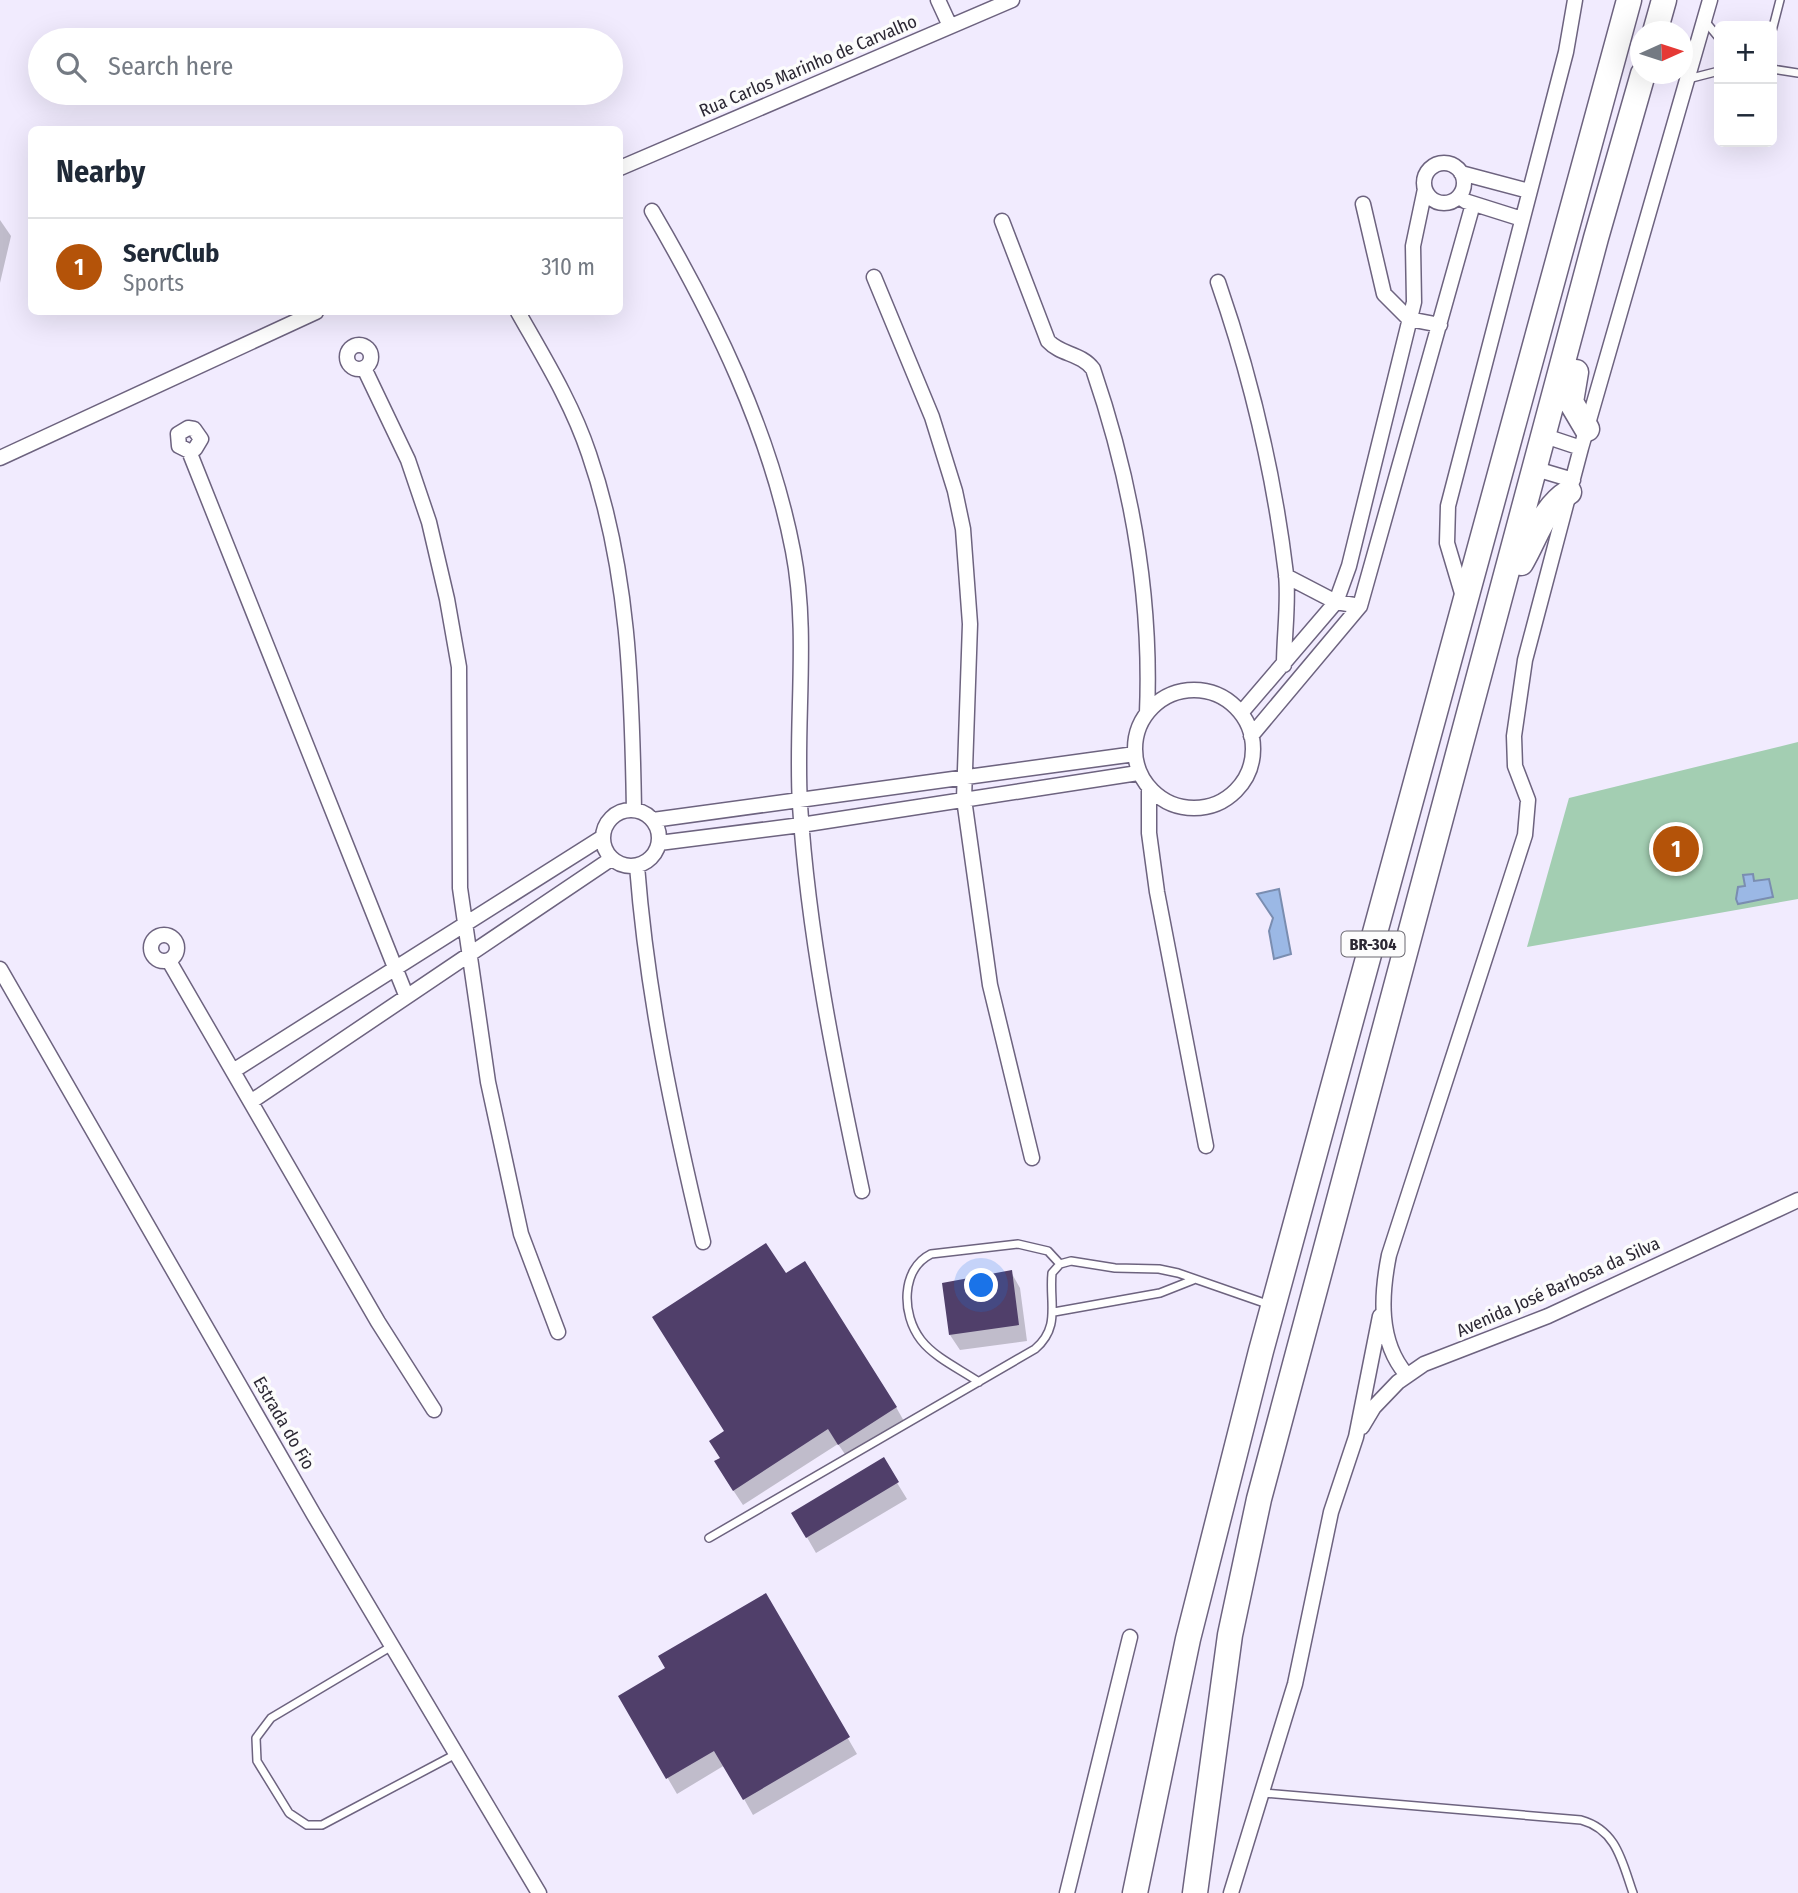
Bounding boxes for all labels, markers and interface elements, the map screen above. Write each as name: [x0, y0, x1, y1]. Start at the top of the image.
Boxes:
street label: Rua Carlos Marinho de Carvalho: [696, 10, 920, 122]
north arrow: [1630, 21, 1693, 84]
map controls: [1714, 21, 1777, 147]
button: +: [1714, 21, 1777, 84]
search box: [28, 28, 623, 105]
icon: search: [52, 48, 90, 86]
text: Search here: [108, 51, 233, 82]
button: −: [1714, 84, 1777, 147]
text: Nearby: [56, 154, 145, 190]
text: ServClub: [123, 238, 220, 269]
text: 1: [74, 253, 84, 281]
text: 310 m: [541, 253, 595, 281]
text: Sports: [123, 269, 184, 297]
pin: 1: [1653, 823, 1699, 875]
road number: BR-304: [1342, 932, 1404, 956]
street label: Avenida José Barbosa da Silva: [1453, 1232, 1663, 1342]
your location: [964, 1268, 998, 1302]
street label: Estrada do Fio: [249, 1373, 319, 1473]

